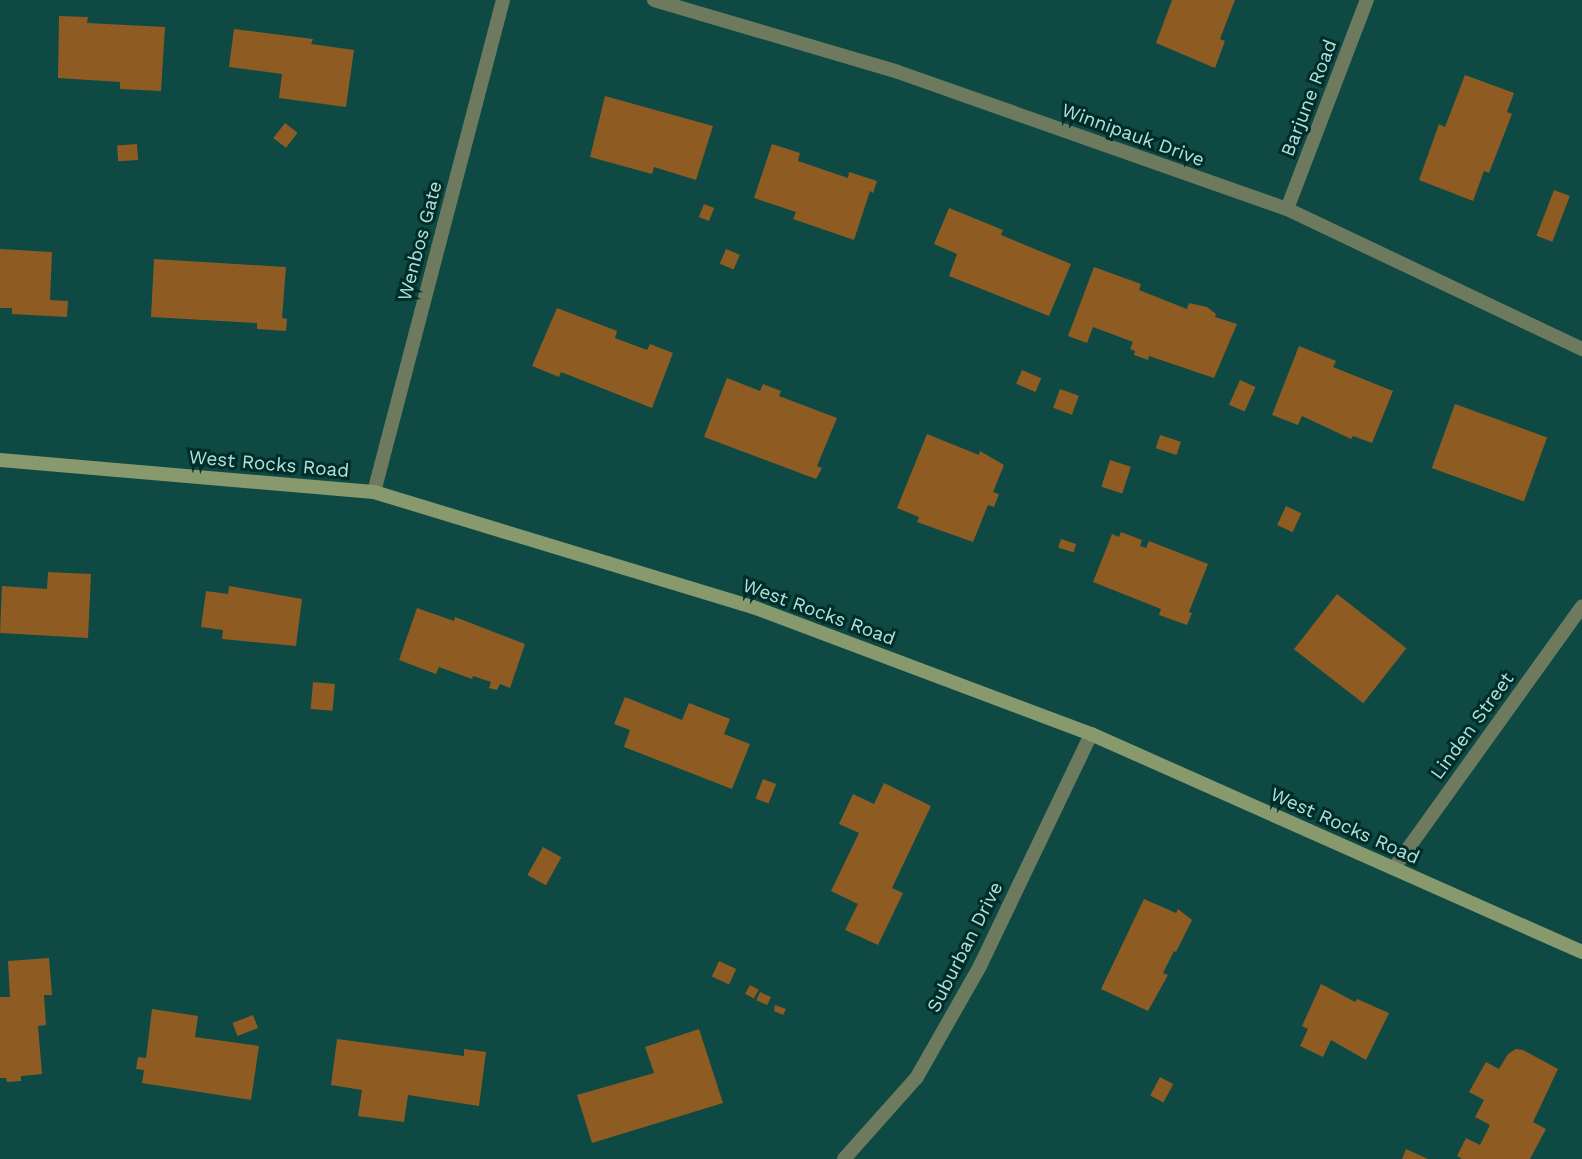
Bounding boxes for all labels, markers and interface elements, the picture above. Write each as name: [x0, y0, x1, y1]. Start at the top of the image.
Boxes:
street label: Barjune Road: [1276, 36, 1342, 160]
street label: Winnipauk Drive: [1058, 99, 1208, 171]
street label: Wenbos Gate: [393, 179, 447, 303]
street label: West Rocks Road: [188, 446, 350, 482]
street label: West Rocks Road: [740, 574, 898, 650]
street label: Linden Street: [1426, 668, 1518, 784]
street label: West Rocks Road: [1267, 783, 1423, 869]
street label: Suburban Drive: [922, 878, 1008, 1016]

